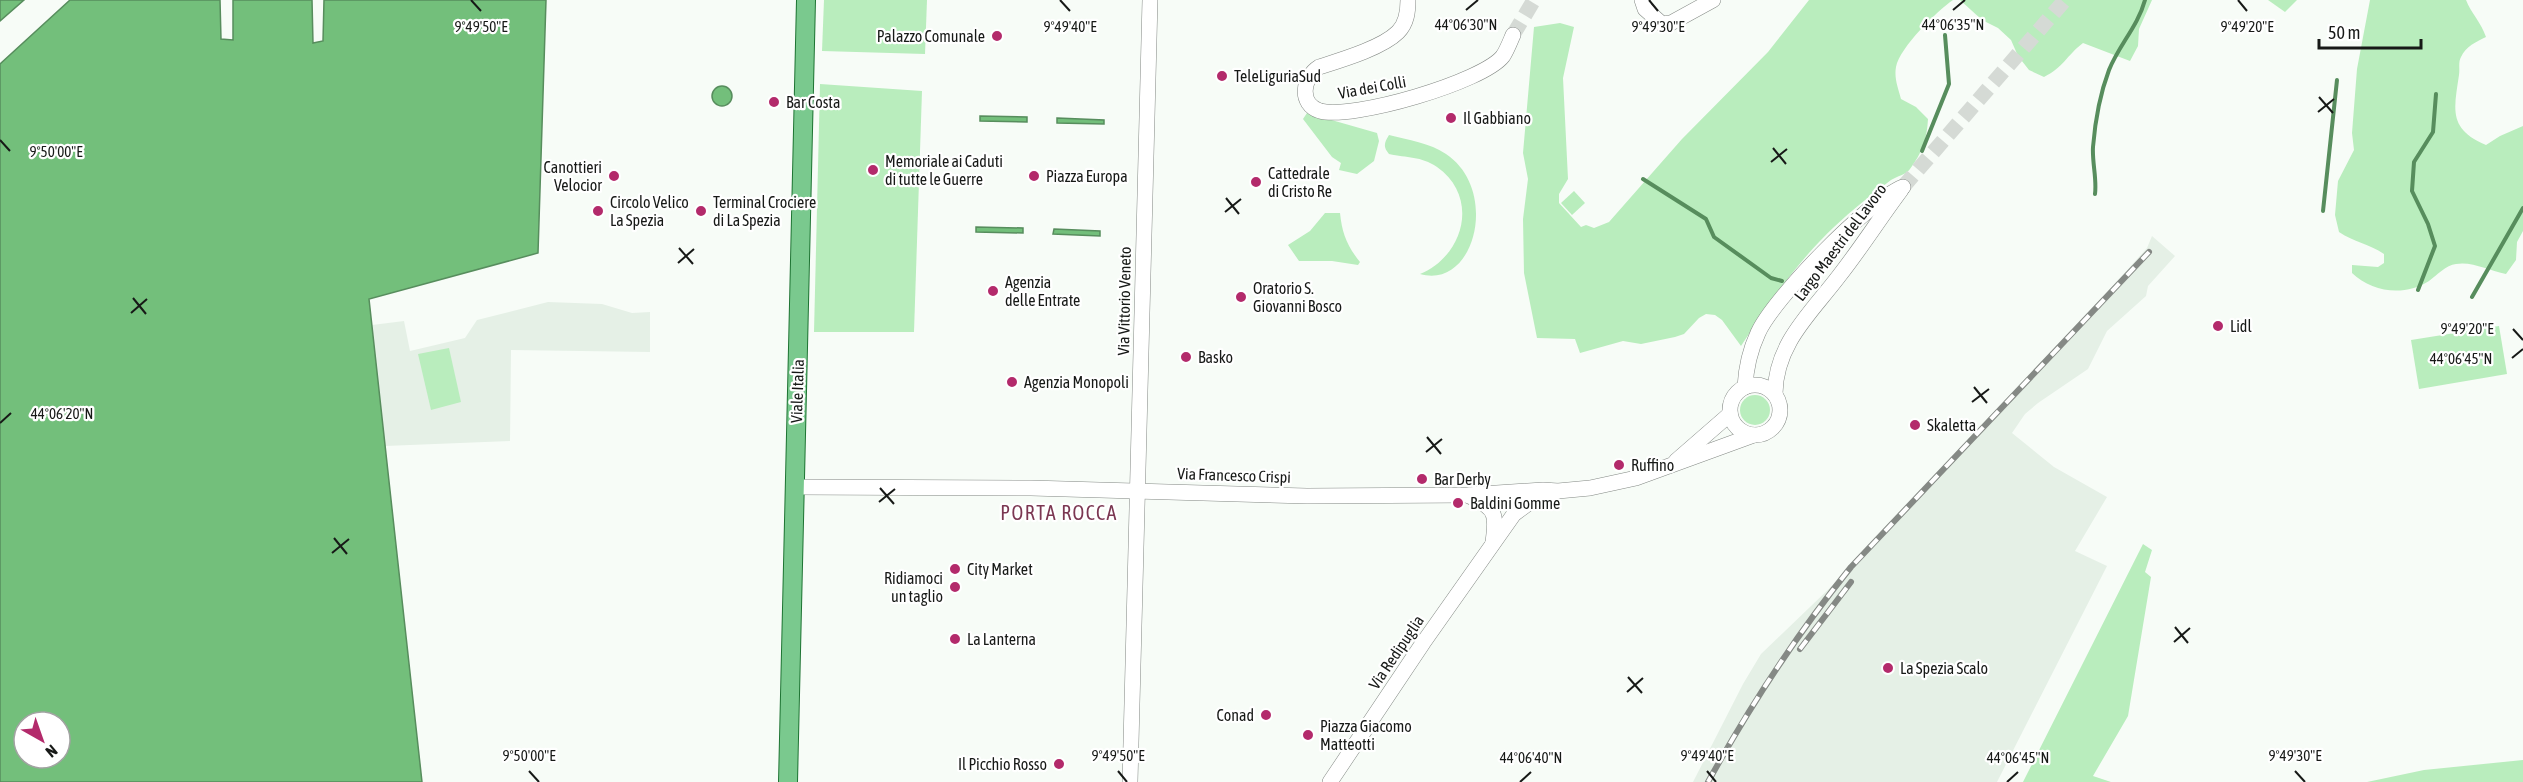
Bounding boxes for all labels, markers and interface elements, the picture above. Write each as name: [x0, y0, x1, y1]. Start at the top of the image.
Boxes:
scale bar: [2319, 12, 2421, 50]
text: 44°06'30"N: [1435, 16, 1497, 33]
text: 44°06'35"N: [1922, 16, 1984, 33]
text: 9°49'50"E: [454, 18, 508, 35]
text: 9°49'40"E: [1043, 18, 1097, 35]
text: 9°49'30"E: [1631, 18, 1685, 35]
text: 9°49'20"E: [2220, 18, 2274, 35]
text: 50 m: [2328, 22, 2360, 43]
place label: Palazzo Comunale: [877, 27, 985, 45]
marker: Palazzo Comunale: [990, 29, 1004, 43]
place label: TeleLiguriaSud: [1234, 67, 1321, 86]
marker: TeleLiguriaSud: [1215, 69, 1229, 83]
street label: Via dei Colli: [1337, 72, 1407, 102]
place label: Bar Costa: [786, 93, 840, 111]
marker: Bar Costa: [767, 95, 781, 109]
place label: Il Gabbiano: [1463, 109, 1531, 127]
marker: Il Gabbiano: [1444, 111, 1458, 125]
text: 9°50'00"E: [29, 143, 83, 160]
place label: Memoriale ai Caduti di tutte le Guerre: [885, 152, 1003, 188]
place label: Canottieri Velocior: [544, 158, 602, 194]
marker: Memoriale ai Caduti di tutte le Guerre: [866, 163, 880, 177]
place label: Cattedrale di Cristo Re: [1268, 164, 1332, 200]
place label: Piazza Europa: [1046, 167, 1128, 186]
marker: Canottieri Velocior: [607, 169, 621, 183]
marker: Piazza Europa: [1027, 169, 1041, 183]
marker: Cattedrale di Cristo Re: [1249, 175, 1263, 189]
street label: Largo Maestri del Lavoro: [1790, 180, 1891, 305]
place label: Circolo Velico La Spezia: [610, 193, 689, 230]
place label: Terminal Crociere di La Spezia: [713, 193, 816, 230]
marker: Circolo Velico La Spezia: [591, 204, 605, 218]
marker: Terminal Crociere di La Spezia: [694, 204, 708, 218]
street label: Via Vittorio Veneto: [1114, 246, 1134, 356]
place label: Agenzia delle Entrate: [1005, 273, 1080, 309]
place label: Oratorio S. Giovanni Bosco: [1253, 279, 1342, 315]
marker: Agenzia delle Entrate: [986, 284, 1000, 298]
marker: Oratorio S. Giovanni Bosco: [1234, 290, 1248, 304]
place label: Lidl: [2230, 317, 2252, 335]
marker: Lidl: [2211, 319, 2225, 333]
text: 9°49'20"E: [2440, 320, 2494, 337]
place label: Basko: [1198, 348, 1233, 366]
marker: Basko: [1179, 350, 1193, 364]
text: 44°06'45"N: [2430, 350, 2492, 367]
street label: Viale Italia: [787, 359, 807, 423]
place label: Agenzia Monopoli: [1024, 373, 1129, 392]
marker: Agenzia Monopoli: [1005, 375, 1019, 389]
text: 44°06'20"N: [31, 405, 93, 422]
place label: Skaletta: [1927, 416, 1976, 434]
marker: Skaletta: [1908, 418, 1922, 432]
place label: Ruffino: [1631, 456, 1674, 474]
marker: Ruffino: [1612, 458, 1626, 472]
street label: Via Francesco Crispi: [1177, 464, 1291, 487]
place label: Bar Derby: [1434, 470, 1491, 489]
marker: Bar Derby: [1415, 472, 1429, 486]
place label: Baldini Gomme: [1470, 494, 1560, 512]
marker: Baldini Gomme: [1451, 496, 1465, 510]
district label: PORTA ROCCA: [1000, 501, 1118, 524]
place label: City Market: [967, 560, 1033, 579]
marker: City Market: [948, 562, 962, 576]
place label: Ridiamoci un taglio: [884, 569, 943, 606]
marker: Ridiamoci un taglio: [948, 580, 962, 594]
street label: Via Redipuglia: [1365, 612, 1428, 693]
place label: La Lanterna: [967, 630, 1036, 648]
marker: La Lanterna: [948, 632, 962, 646]
place label: La Spezia Scalo: [1900, 659, 1988, 678]
marker: La Spezia Scalo: [1881, 661, 1895, 675]
place label: Conad: [1216, 706, 1254, 724]
marker: Conad: [1259, 708, 1273, 722]
north arrow: [12, 710, 72, 770]
place label: Piazza Giacomo Matteotti: [1320, 717, 1412, 753]
marker: Piazza Giacomo Matteotti: [1301, 728, 1315, 742]
text: N: [42, 742, 61, 761]
text: 9°50'00"E: [502, 747, 556, 764]
text: 9°49'50"E: [1091, 747, 1145, 764]
text: 9°49'40"E: [1680, 747, 1734, 764]
text: 9°49'30"E: [2268, 747, 2322, 764]
text: 44°06'40"N: [1500, 749, 1562, 766]
text: 44°06'45"N: [1987, 749, 2049, 766]
place label: Il Picchio Rosso: [958, 755, 1047, 773]
marker: Il Picchio Rosso: [1052, 757, 1066, 771]

